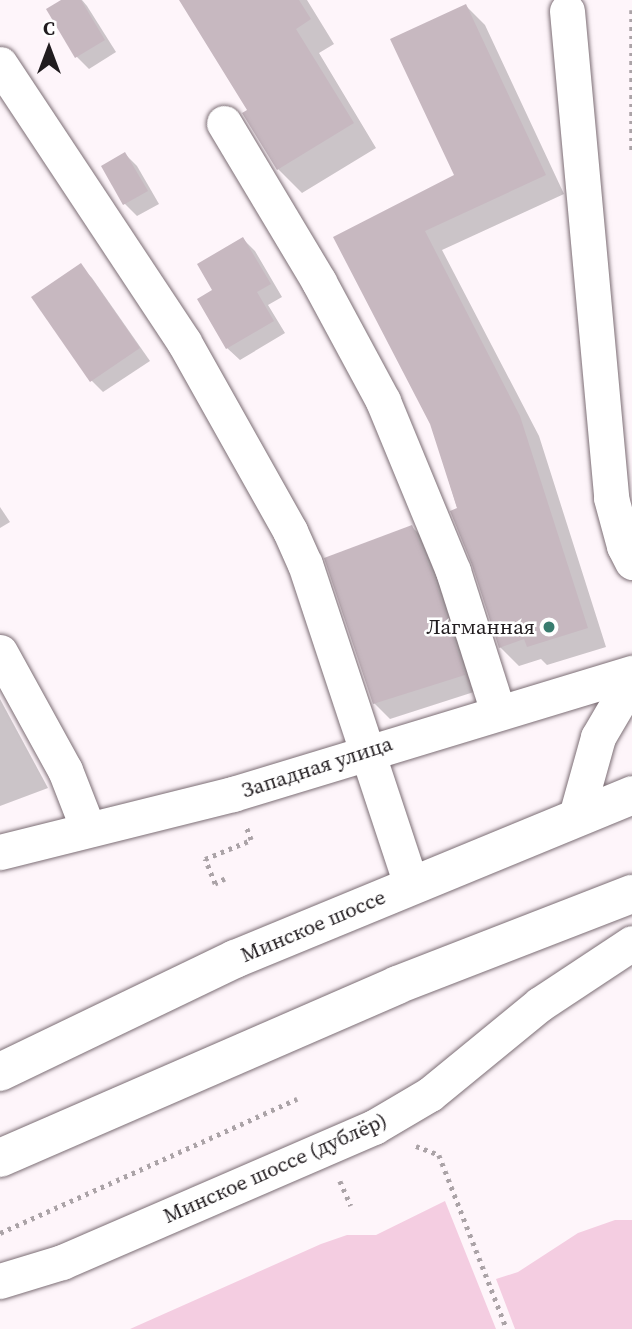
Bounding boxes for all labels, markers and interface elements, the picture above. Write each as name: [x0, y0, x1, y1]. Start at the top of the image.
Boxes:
north arrow: [14, 14, 84, 84]
text: С: [43, 15, 55, 41]
place label: Лагманная: [426, 614, 535, 640]
marker: Лагманная: [541, 619, 557, 635]
street label: Западная улица: [238, 731, 396, 803]
street label: Минское шоссе: [237, 884, 389, 968]
street label: Минское шоссе (дублёр): [159, 1107, 391, 1229]

